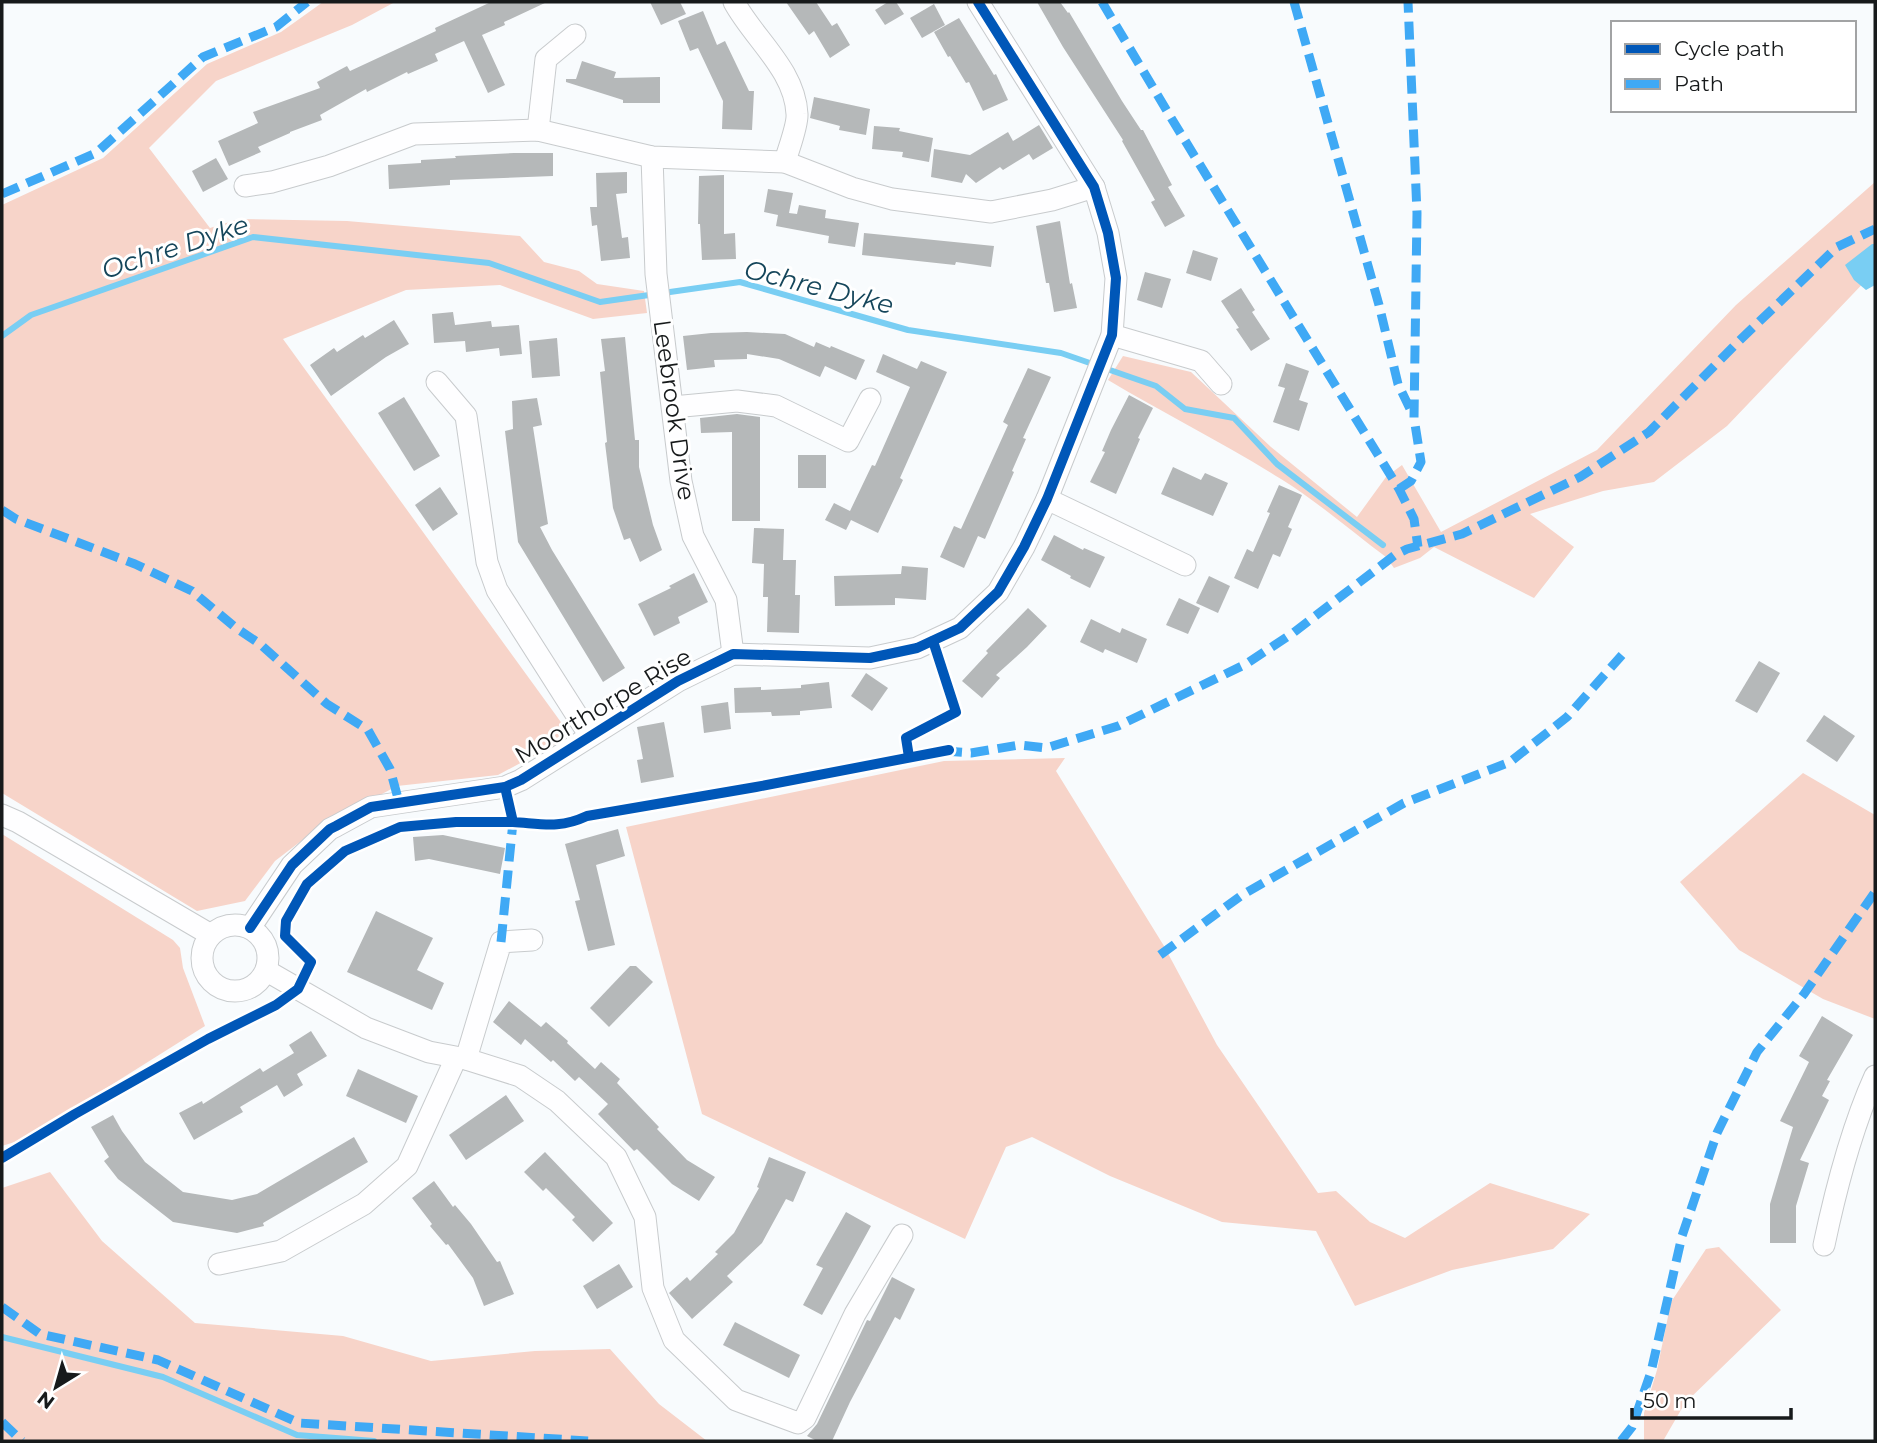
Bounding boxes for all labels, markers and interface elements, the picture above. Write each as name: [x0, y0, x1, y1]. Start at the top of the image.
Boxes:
legend: [1611, 21, 1856, 112]
text: Cycle path: [1674, 36, 1785, 61]
text: Path: [1674, 71, 1724, 96]
water label: Ochre Dyke: [97, 208, 253, 286]
water label: Ochre Dyke: [741, 253, 897, 321]
street label: Leebrook Drive: [647, 318, 702, 502]
street label: Moorthorpe Rise: [509, 642, 696, 770]
north arrow: [21, 1352, 91, 1422]
scale bar: [1632, 1376, 1791, 1420]
text: N: [33, 1386, 59, 1414]
text: 50 m: [1643, 1388, 1697, 1413]

